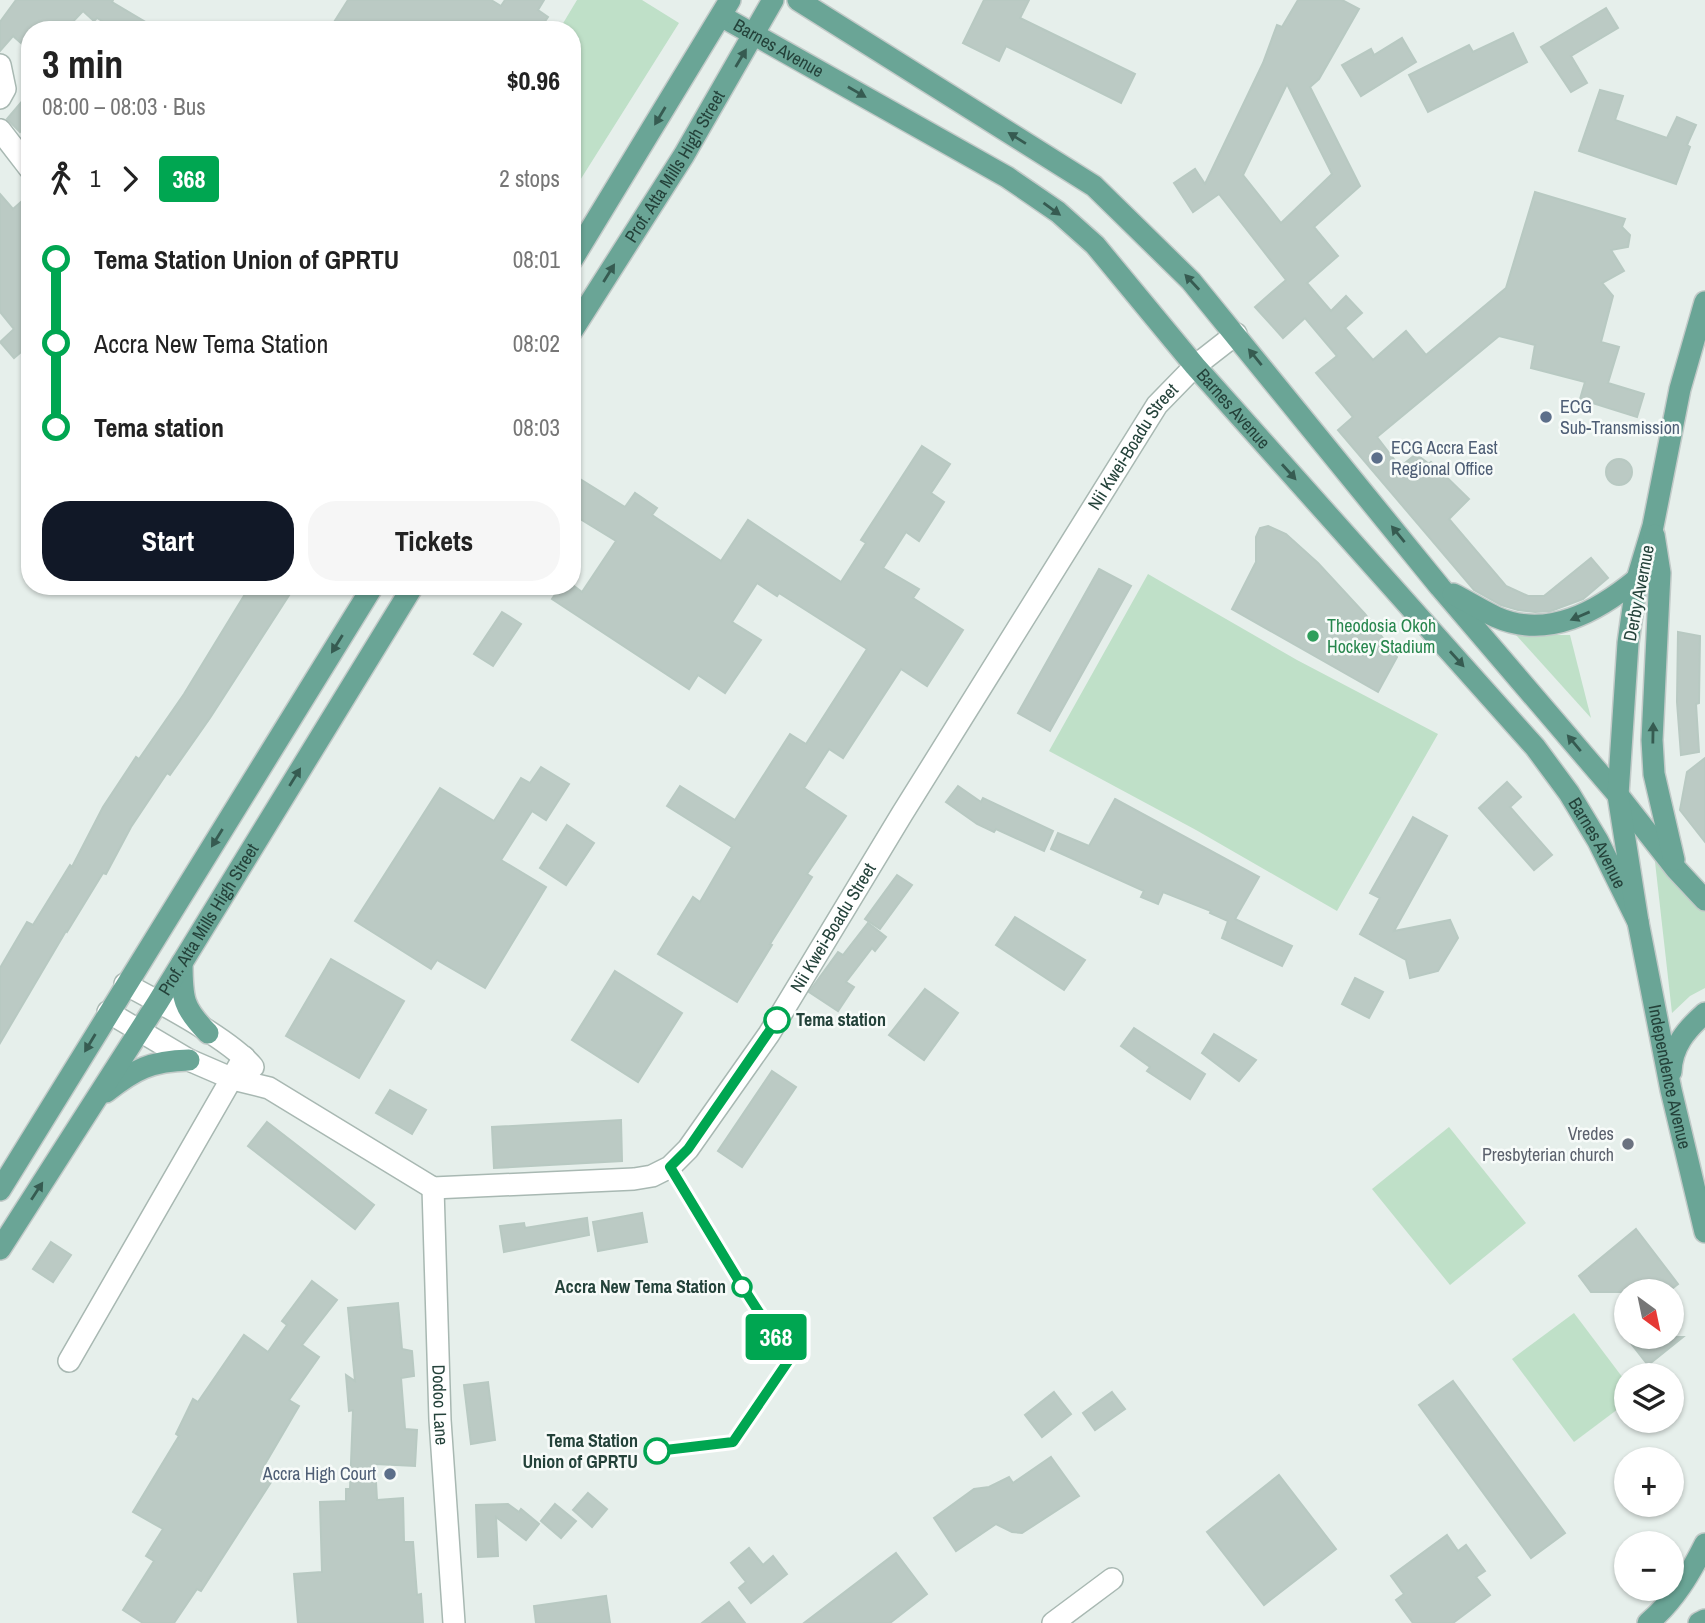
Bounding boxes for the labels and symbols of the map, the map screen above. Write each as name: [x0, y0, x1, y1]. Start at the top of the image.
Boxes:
street label: Barnes Avenue: [729, 13, 828, 83]
one-way arrow: [734, 49, 747, 68]
street label: Prof. Atta Mills High Street: [618, 86, 730, 247]
one-way arrow: [847, 86, 867, 98]
one-way arrow: [654, 106, 666, 125]
one-way arrow: [1008, 131, 1027, 144]
one-way arrow: [1043, 201, 1061, 215]
one-way arrow: [602, 263, 615, 283]
one-way arrow: [1184, 274, 1200, 291]
one-way arrow: [1248, 348, 1263, 365]
street label: Barnes Avenue: [1191, 363, 1276, 454]
street label: Nii Kwei-Boadu Street: [1082, 378, 1183, 514]
place label: ECG Sub-Transmission: [1560, 394, 1680, 440]
marker: ECG Sub-Transmission: [1538, 409, 1554, 425]
place label: ECG Accra East Regional Office: [1391, 435, 1498, 481]
marker: ECG Accra East Regional Office: [1369, 450, 1385, 466]
one-way arrow: [1281, 463, 1296, 480]
one-way arrow: [1391, 525, 1405, 543]
street label: Derby Avernue: [1617, 543, 1660, 643]
one-way arrow: [1570, 611, 1591, 622]
place label: Theodosia Okoh Hockey Stadium: [1327, 613, 1436, 659]
marker: Theodosia Okoh Hockey Stadium: [1305, 628, 1321, 644]
one-way arrow: [331, 635, 344, 654]
one-way arrow: [1449, 650, 1465, 667]
one-way arrow: [1647, 722, 1659, 744]
one-way arrow: [1567, 735, 1582, 752]
one-way arrow: [289, 768, 301, 787]
street label: Barnes Avenue: [1563, 793, 1632, 892]
one-way arrow: [211, 828, 223, 847]
street label: Prof. Atta Mills High Street: [152, 838, 264, 1000]
street label: Nii Kwei-Boadu Street: [784, 858, 881, 997]
street label: Independence Avenue: [1643, 1002, 1698, 1151]
marker: Tema station: [764, 1007, 790, 1033]
place label: Tema station: [796, 1007, 886, 1032]
one-way arrow: [83, 1033, 96, 1052]
place label: Vredes Presbyterian church: [1482, 1121, 1614, 1167]
marker: Vredes Presbyterian church: [1620, 1136, 1636, 1152]
one-way arrow: [30, 1182, 43, 1201]
place label: Accra New Tema Station: [555, 1274, 726, 1299]
marker: Accra New Tema Station: [732, 1277, 752, 1297]
north arrow: [1614, 1279, 1684, 1349]
line badge: 368: [736, 1314, 816, 1360]
street label: Dodoo Lane: [426, 1364, 455, 1446]
place label: Tema Station Union of GPRTU: [522, 1428, 638, 1474]
marker: Tema Station Union of GPRTU: [644, 1438, 670, 1464]
place label: Accra High Court: [262, 1461, 376, 1486]
marker: Accra High Court: [382, 1466, 398, 1482]

